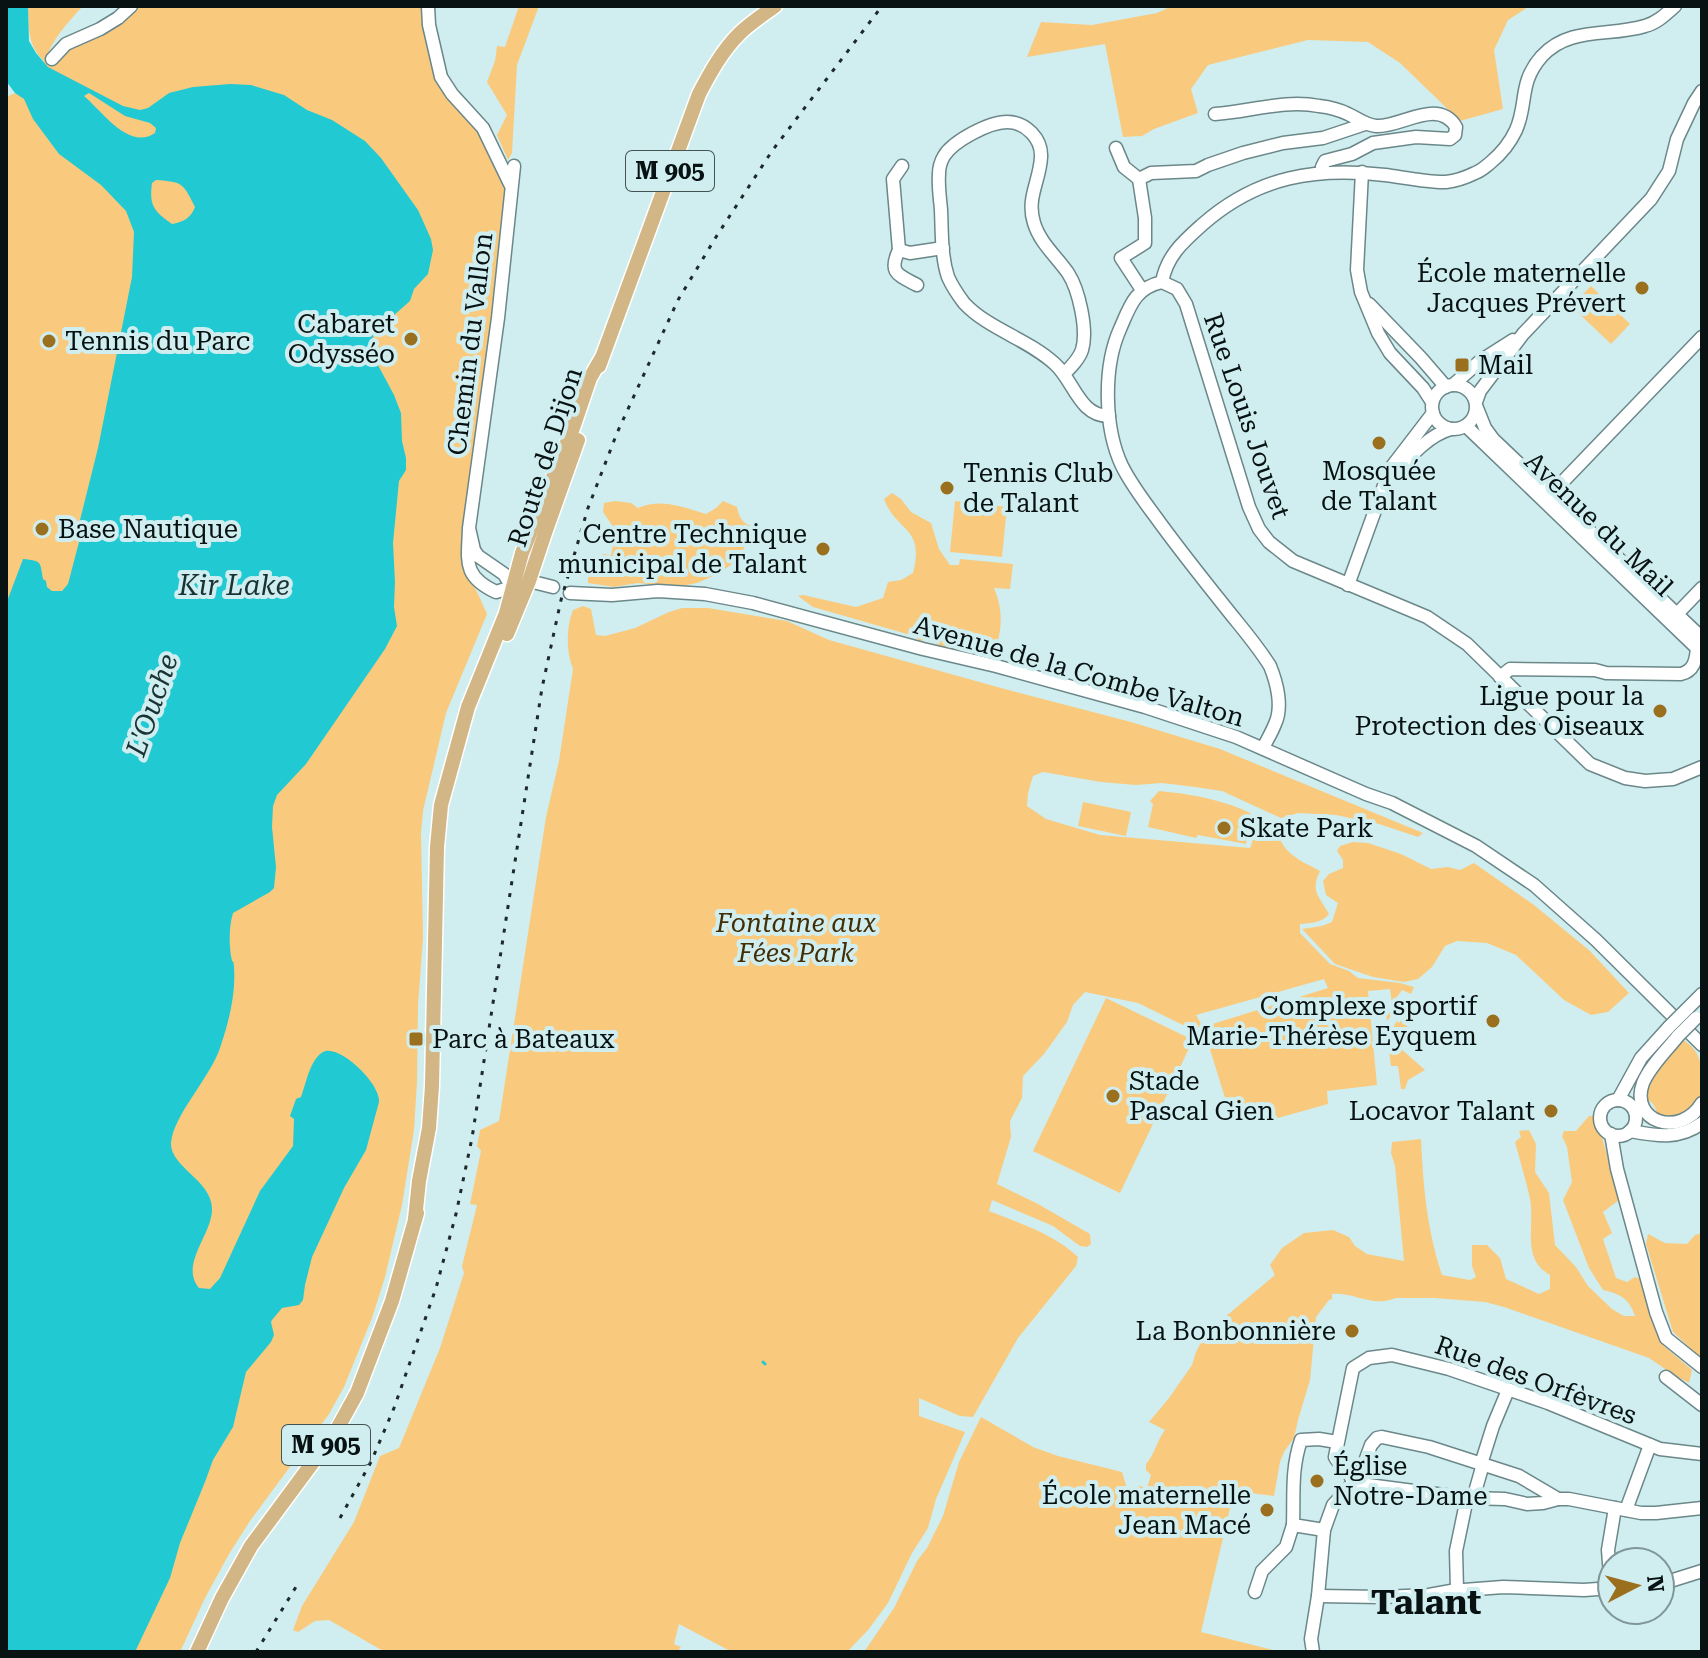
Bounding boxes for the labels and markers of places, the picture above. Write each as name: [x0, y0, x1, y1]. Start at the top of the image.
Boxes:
place label: École maternelle Jacques Prévert: [1417, 257, 1626, 318]
marker: École maternelle Jacques Prévert: [1633, 279, 1651, 297]
place label: Cabaret Odysséo: [288, 309, 395, 369]
place label: Tennis du Parc: [65, 326, 250, 356]
marker: Cabaret Odysséo: [402, 330, 420, 348]
marker: Tennis du Parc: [40, 332, 58, 350]
place label: Mail: [1478, 350, 1533, 380]
marker: Mail: [1453, 356, 1471, 374]
marker: Mosquée de Talant: [1370, 434, 1388, 452]
place label: Mosquée de Talant: [1321, 456, 1437, 516]
place label: Tennis Club de Talant: [963, 458, 1114, 518]
marker: Tennis Club de Talant: [938, 479, 956, 497]
place label: Base Nautique: [58, 514, 238, 544]
place label: Centre Technique municipal de Talant: [558, 519, 807, 579]
marker: Base Nautique: [33, 520, 51, 538]
marker: Centre Technique municipal de Talant: [814, 540, 832, 558]
place label: Ligue pour la Protection des Oiseaux: [1354, 681, 1644, 741]
marker: Ligue pour la Protection des Oiseaux: [1651, 702, 1669, 720]
place label: Skate Park: [1240, 813, 1373, 843]
marker: Skate Park: [1215, 819, 1233, 837]
place label: Complexe sportif Marie-Thérèse Eyquem: [1186, 991, 1478, 1051]
marker: Complexe sportif Marie-Thérèse Eyquem: [1484, 1012, 1502, 1030]
place label: Parc à Bateaux: [432, 1024, 614, 1054]
marker: Parc à Bateaux: [407, 1030, 425, 1048]
place label: Stade Pascal Gien: [1129, 1066, 1274, 1126]
marker: Stade Pascal Gien: [1104, 1087, 1122, 1105]
place label: Locavor Talant: [1349, 1096, 1535, 1126]
marker: Locavor Talant: [1542, 1102, 1560, 1120]
place label: La Bonbonnière: [1136, 1316, 1336, 1346]
marker: La Bonbonnière: [1343, 1322, 1361, 1340]
place label: Église Notre-Dame: [1333, 1450, 1488, 1511]
marker: Église Notre-Dame: [1308, 1472, 1326, 1490]
place label: École maternelle Jean Macé: [1042, 1479, 1251, 1540]
marker: École maternelle Jean Macé: [1258, 1501, 1276, 1519]

